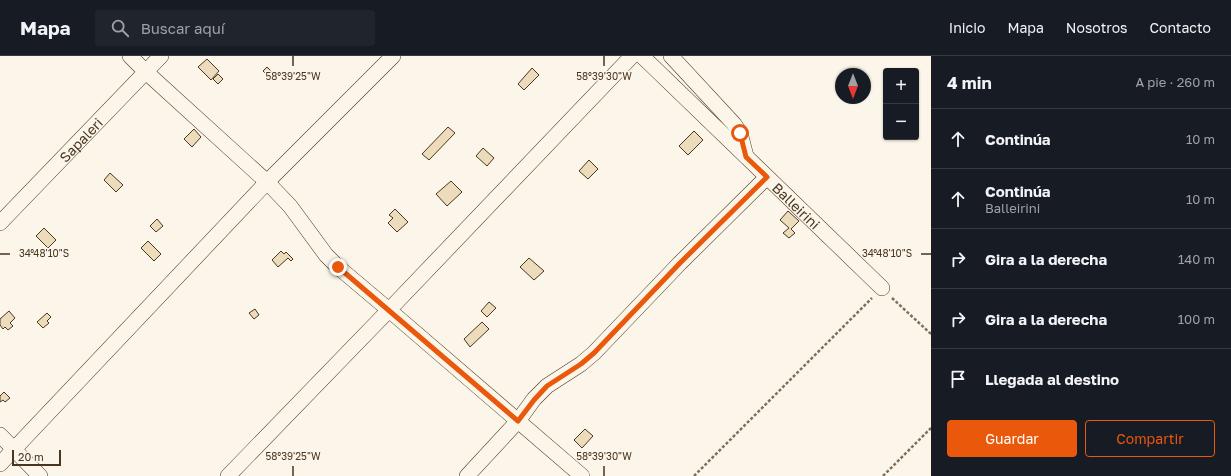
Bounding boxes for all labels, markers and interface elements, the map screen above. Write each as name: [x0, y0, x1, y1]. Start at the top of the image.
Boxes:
search box: [95, 10, 375, 46]
text: Mapa: [20, 16, 71, 39]
icon: search: [109, 17, 131, 39]
text: Buscar aquí: [141, 19, 225, 37]
text: Inicio: [949, 19, 985, 36]
text: Mapa: [1007, 19, 1044, 36]
text: Nosotros: [1066, 19, 1127, 36]
text: Contacto: [1149, 19, 1211, 36]
north arrow: [835, 68, 871, 104]
map controls: [883, 68, 919, 140]
button: +: [883, 68, 919, 104]
text: 58°39'25"W: [265, 70, 321, 82]
text: 58°39'30"W: [576, 70, 632, 82]
text: 4 min: [947, 72, 992, 93]
text: A pie · 260 m: [1135, 74, 1215, 90]
button: −: [883, 104, 919, 140]
street label: Sapaleri: [55, 114, 106, 165]
route start: [731, 124, 749, 142]
icon: ahead: [947, 128, 969, 150]
text: Continúa: [985, 130, 1051, 148]
text: 10 m: [1186, 131, 1215, 147]
street label: Balleirini: [769, 179, 824, 232]
text: Continúa: [985, 182, 1051, 200]
icon: ahead: [947, 188, 969, 210]
text: 10 m: [1186, 191, 1215, 207]
text: Balleirini: [985, 200, 1040, 216]
text: 34°48'10"S: [19, 247, 69, 259]
text: 34°48'10"S: [862, 247, 912, 259]
icon: right: [947, 248, 969, 270]
text: Gira a la derecha: [985, 250, 1107, 268]
text: 140 m: [1178, 251, 1215, 267]
route end: [329, 258, 347, 276]
icon: right: [947, 308, 969, 330]
text: Gira a la derecha: [985, 310, 1107, 328]
text: 100 m: [1178, 311, 1215, 327]
icon: arrive: [947, 368, 969, 390]
text: Llegada al destino: [985, 370, 1119, 388]
button: Guardar: [947, 420, 1077, 457]
button: Compartir: [1085, 420, 1215, 457]
scale bar: [12, 448, 61, 467]
text: 20 m: [18, 450, 44, 463]
text: 58°39'25"W: [265, 450, 321, 462]
text: 58°39'30"W: [576, 450, 632, 462]

